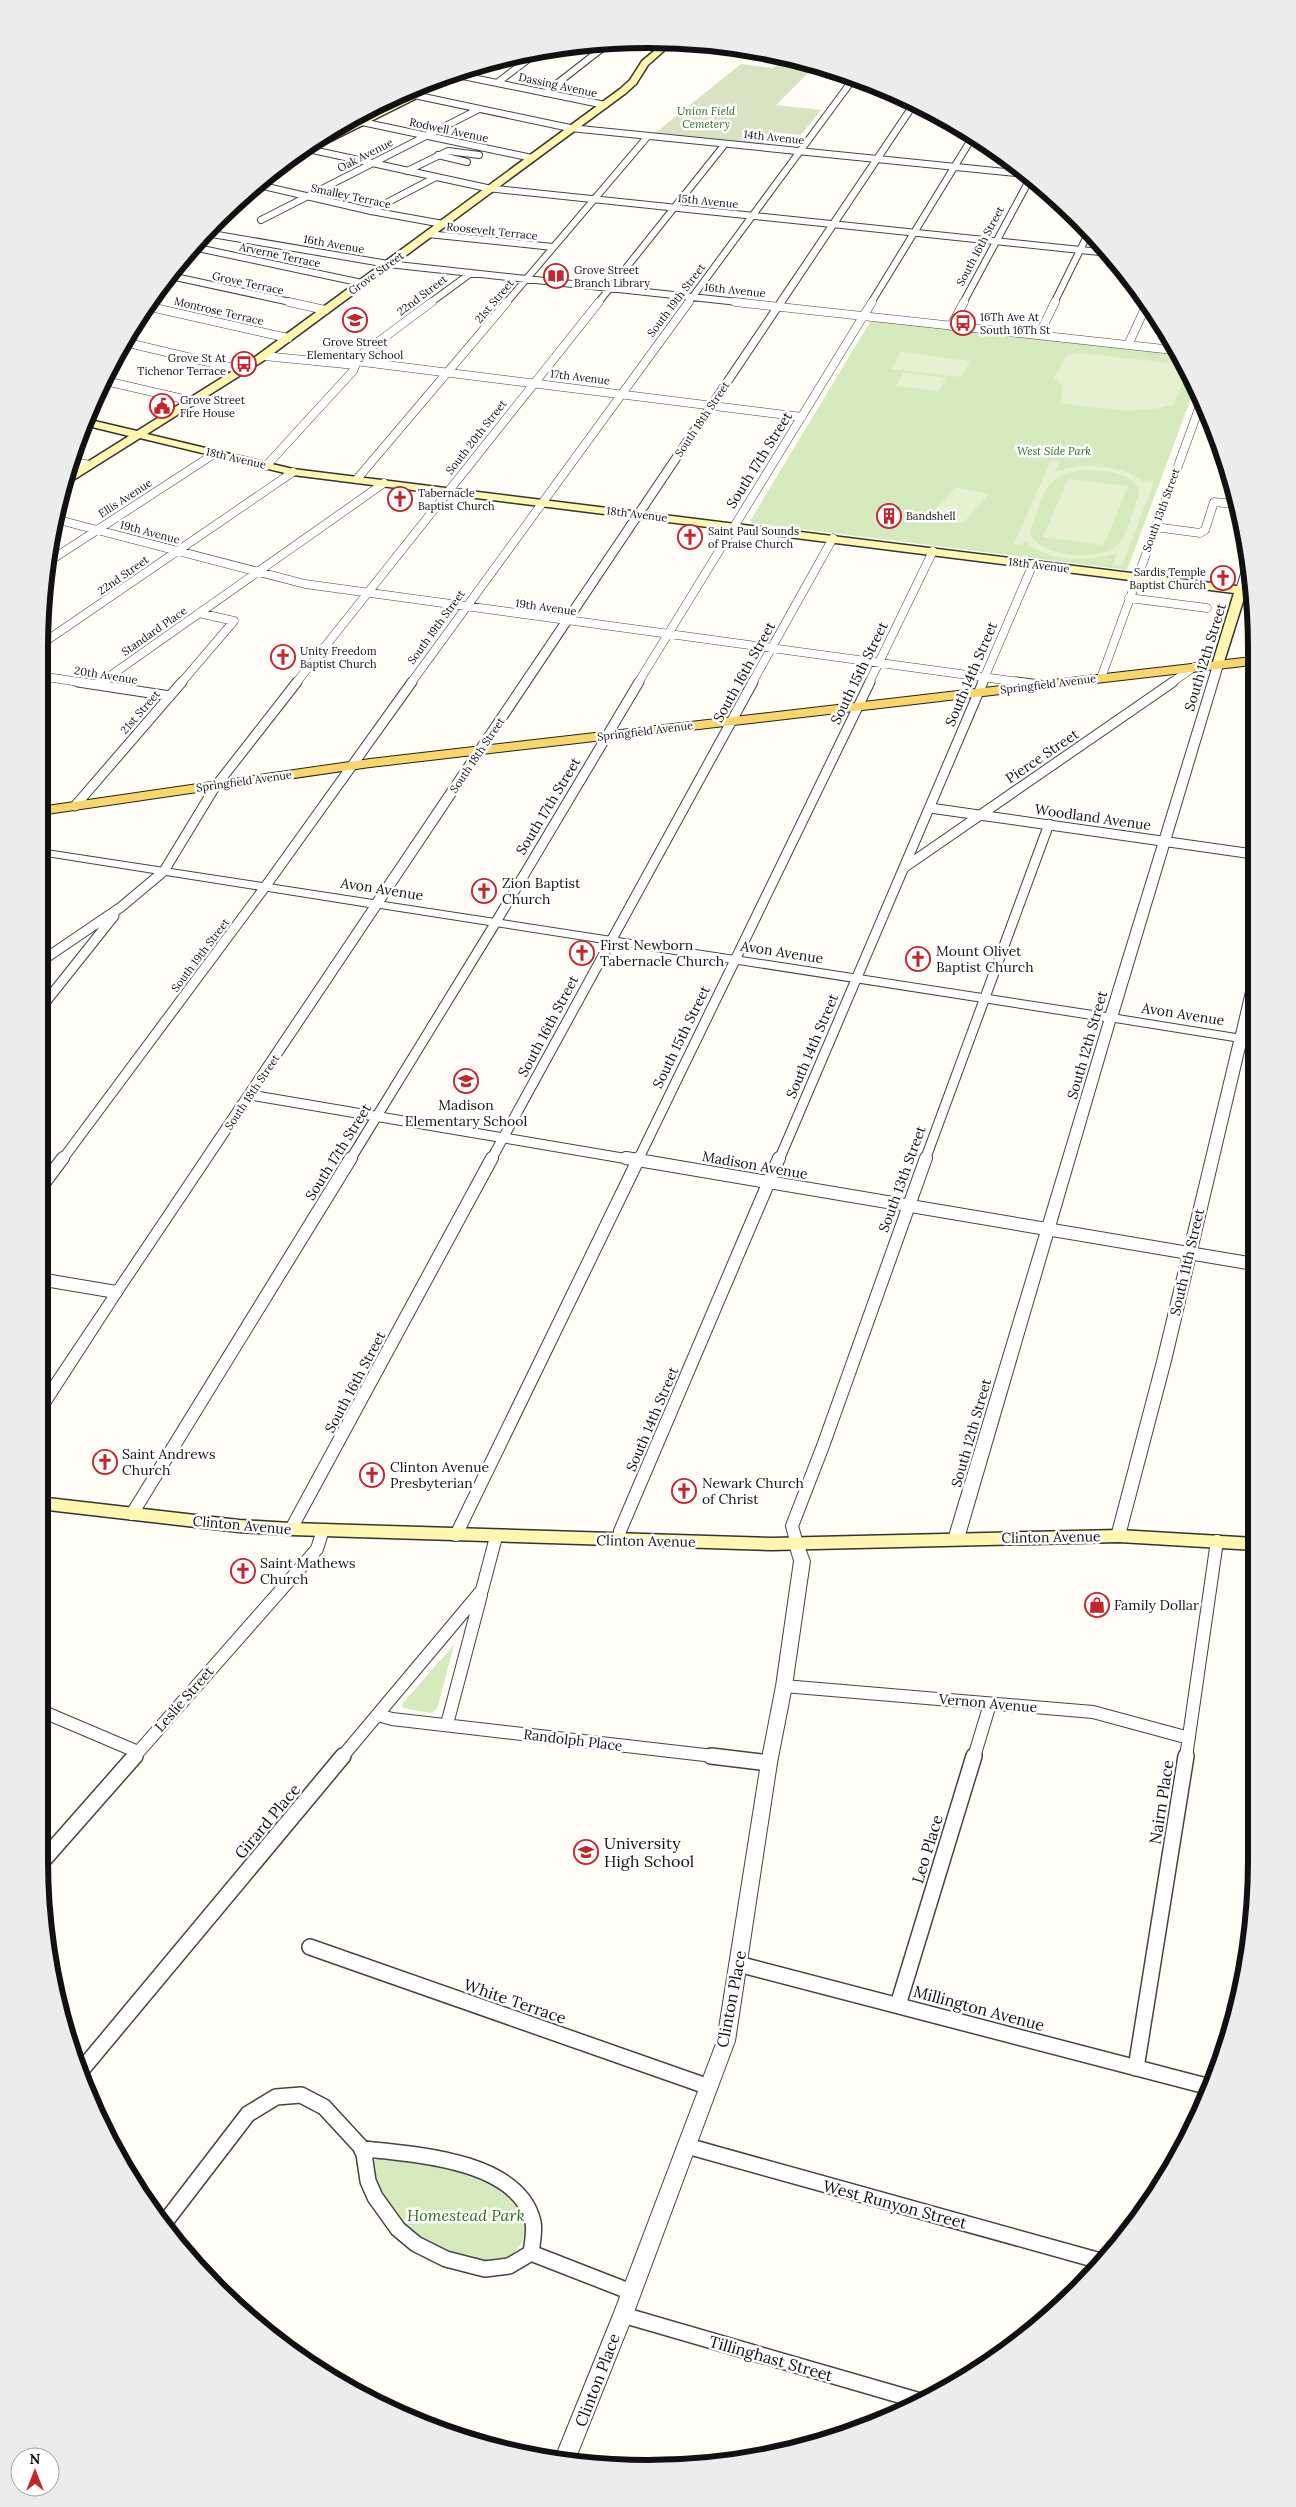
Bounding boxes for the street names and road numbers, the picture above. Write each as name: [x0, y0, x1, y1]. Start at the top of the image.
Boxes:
street label: Dassing Avenue: [517, 70, 599, 100]
street label: Rodwell Avenue: [408, 115, 490, 145]
street label: 14th Avenue: [743, 127, 805, 147]
street label: Oak Avenue: [335, 135, 395, 175]
street label: Smalley Terrace: [310, 181, 392, 211]
street label: 15th Avenue: [677, 191, 739, 211]
street label: South 16th Street: [953, 203, 1007, 288]
street label: Roosevelt Terrace: [446, 219, 538, 243]
street label: 16th Avenue: [303, 232, 366, 256]
street label: Arverne Terrace: [237, 239, 322, 270]
street label: Grove Street: [346, 248, 407, 298]
street label: South 19th Street: [644, 260, 709, 339]
street label: Grove Terrace: [211, 269, 285, 297]
street label: 22nd Street: [394, 271, 450, 318]
street label: 21st Street: [471, 276, 517, 326]
street label: 16th Avenue: [704, 280, 766, 300]
street label: Montrose Terrace: [173, 294, 265, 328]
street label: 17th Avenue: [549, 366, 611, 388]
street label: South 18th Street: [672, 378, 733, 459]
street label: South 20th Street: [443, 396, 510, 477]
street label: South 17th Street: [722, 408, 796, 512]
street label: 18th Avenue: [205, 444, 267, 472]
street label: South 13th Street: [1139, 466, 1183, 554]
street label: Ellis Avenue: [96, 475, 155, 521]
street label: 18th Avenue: [606, 503, 668, 525]
street label: 19th Avenue: [119, 517, 182, 547]
street label: 22nd Street: [95, 552, 152, 598]
street label: 18th Avenue: [1008, 554, 1070, 576]
street label: South 19th Street: [404, 587, 468, 667]
street label: 19th Avenue: [515, 596, 577, 618]
street label: South 12th Street: [1180, 600, 1230, 713]
street label: Standard Place: [119, 603, 189, 659]
street label: South 16th Street: [709, 618, 779, 725]
street label: South 15th Street: [826, 618, 892, 727]
street label: South 14th Street: [941, 618, 1001, 729]
street label: 20th Avenue: [73, 663, 139, 687]
street label: Springfield Avenue: [999, 671, 1097, 697]
street label: 21st Street: [117, 687, 163, 737]
street label: South 18th Street: [447, 714, 508, 795]
street label: Springfield Avenue: [596, 718, 694, 744]
street label: Pierce Street: [1002, 725, 1082, 787]
street label: South 17th Street: [512, 753, 585, 858]
street label: Springfield Avenue: [195, 767, 293, 795]
street label: Woodland Avenue: [1034, 800, 1153, 834]
street label: Avon Avenue: [338, 873, 425, 904]
street label: South 19th Street: [168, 915, 233, 994]
street label: Avon Avenue: [738, 936, 825, 967]
street label: South 16th Street: [514, 972, 583, 1080]
street label: South 15th Street: [648, 982, 714, 1091]
street label: South 12th Street: [1063, 988, 1111, 1101]
street label: South 14th Street: [782, 990, 842, 1101]
street label: Avon Avenue: [1139, 998, 1226, 1029]
street label: South 18th Street: [222, 1051, 283, 1132]
street label: South 17th Street: [301, 1100, 375, 1204]
street label: South 13th Street: [874, 1123, 930, 1235]
street label: Madison Avenue: [701, 1147, 810, 1183]
street label: South 11th Street: [1166, 1206, 1208, 1317]
street label: South 16th Street: [321, 1328, 390, 1436]
street label: South 14th Street: [622, 1363, 682, 1474]
street label: South 12th Street: [947, 1376, 995, 1489]
street label: Clinton Avenue: [192, 1512, 293, 1538]
street label: Clinton Avenue: [1001, 1527, 1101, 1547]
street label: Clinton Avenue: [596, 1531, 696, 1551]
street label: Leslie Street: [151, 1662, 218, 1735]
street label: Vernon Avenue: [937, 1690, 1038, 1716]
street label: Randolph Place: [522, 1725, 624, 1755]
street label: Nairn Place: [1144, 1758, 1178, 1846]
street label: Girard Place: [230, 1779, 304, 1863]
street label: Leo Place: [907, 1812, 947, 1886]
street label: Clinton Place: [712, 1948, 750, 2049]
street label: White Terrace: [461, 1974, 569, 2028]
street label: Millington Avenue: [911, 1981, 1047, 2035]
street label: West Runyon Street: [821, 2175, 970, 2233]
street label: Clinton Place: [570, 2330, 624, 2430]
street label: Tillinghast Street: [707, 2331, 836, 2385]

